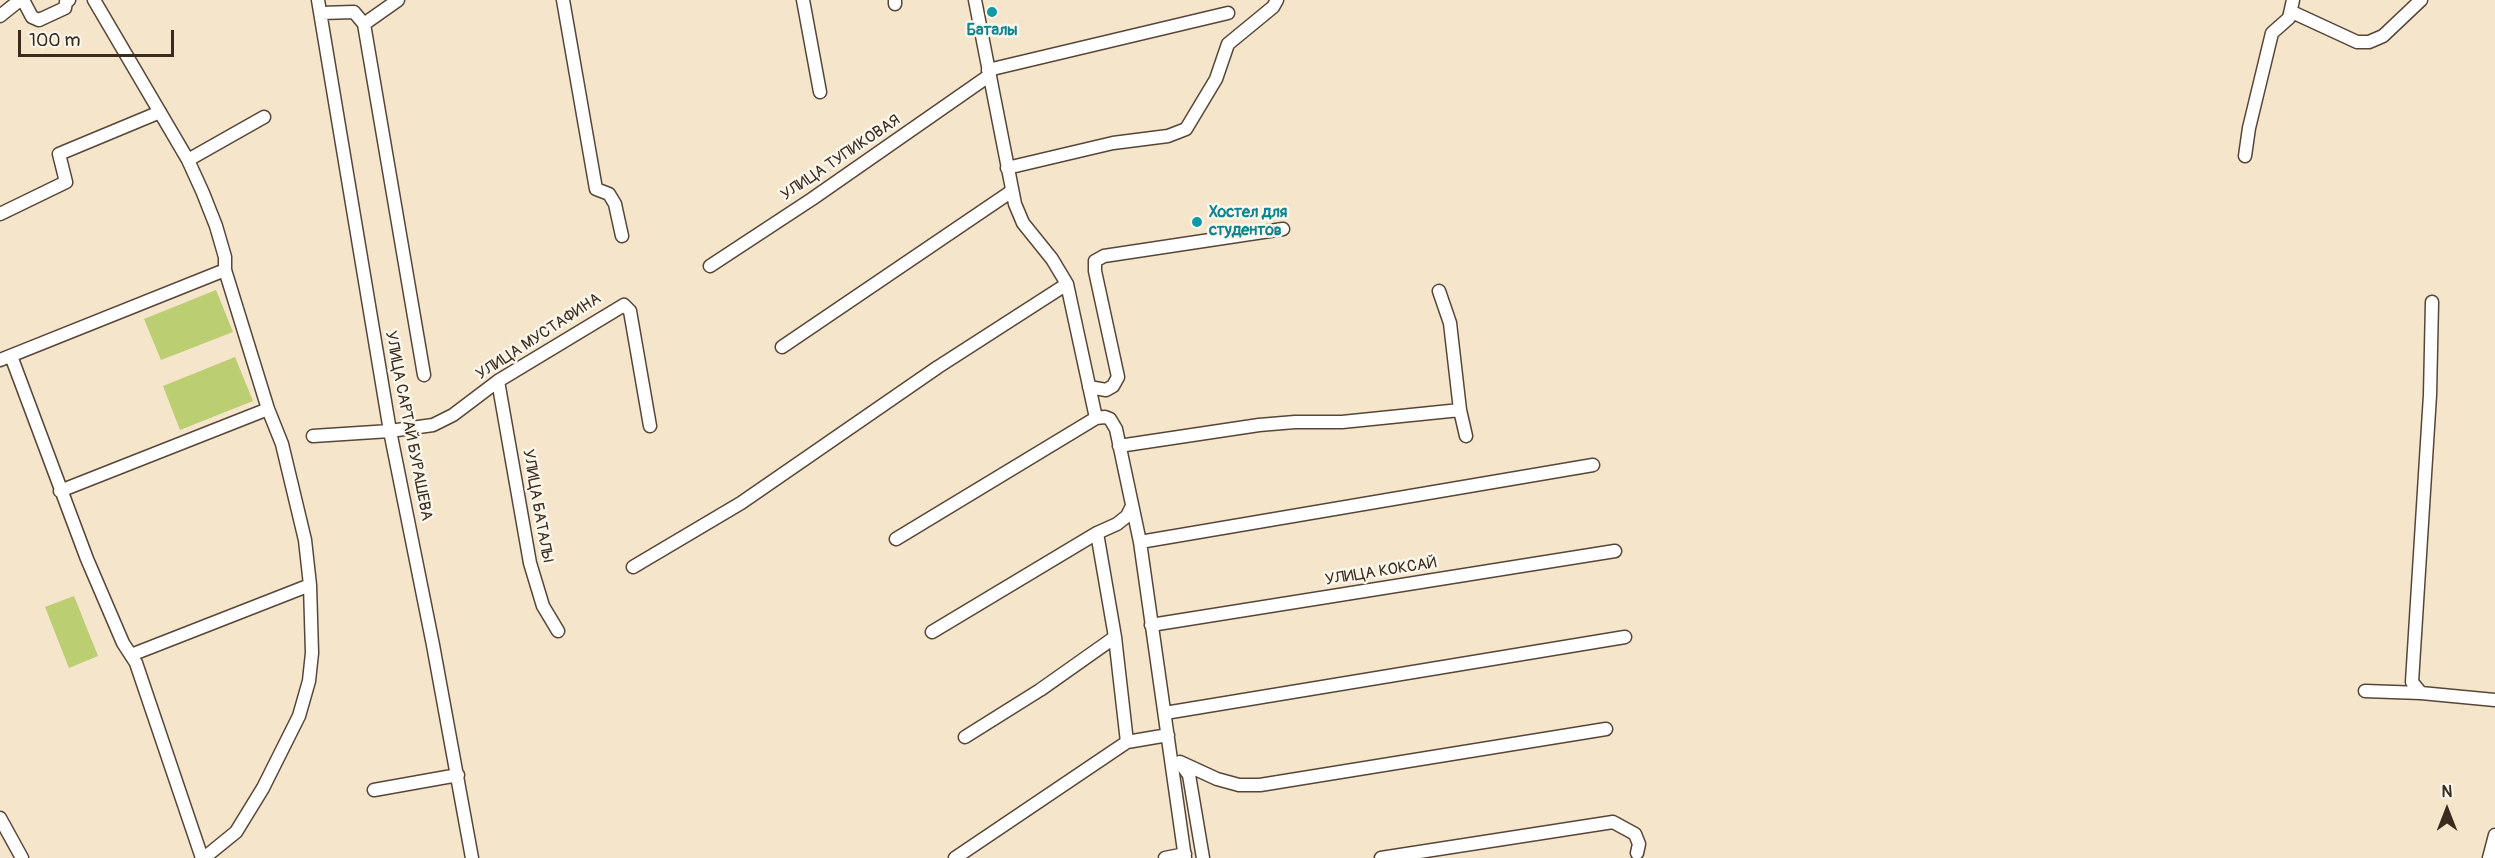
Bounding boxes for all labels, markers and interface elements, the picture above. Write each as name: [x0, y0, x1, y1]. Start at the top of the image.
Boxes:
marker: Баталы: [985, 5, 999, 19]
scale bar: [21, 18, 177, 56]
place label: Баталы: [966, 21, 1018, 41]
text: 100 m: [29, 29, 81, 52]
street label: УЛИЦА ТУПИКОВАЯ: [778, 111, 904, 205]
place label: Хостел для студентов: [1209, 203, 1287, 241]
marker: Хостел для студентов: [1190, 215, 1204, 229]
street label: УЛИЦА МУСТАФИНА: [473, 289, 605, 385]
street label: УЛИЦА САРТАЙ БУРАШЕВА: [380, 329, 436, 523]
street label: УЛИЦА БАТАЛЫ: [518, 448, 556, 564]
street label: УЛИЦА КОКСАЙ: [1324, 554, 1438, 590]
north arrow: [2417, 780, 2477, 840]
text: N: [2442, 782, 2452, 802]

